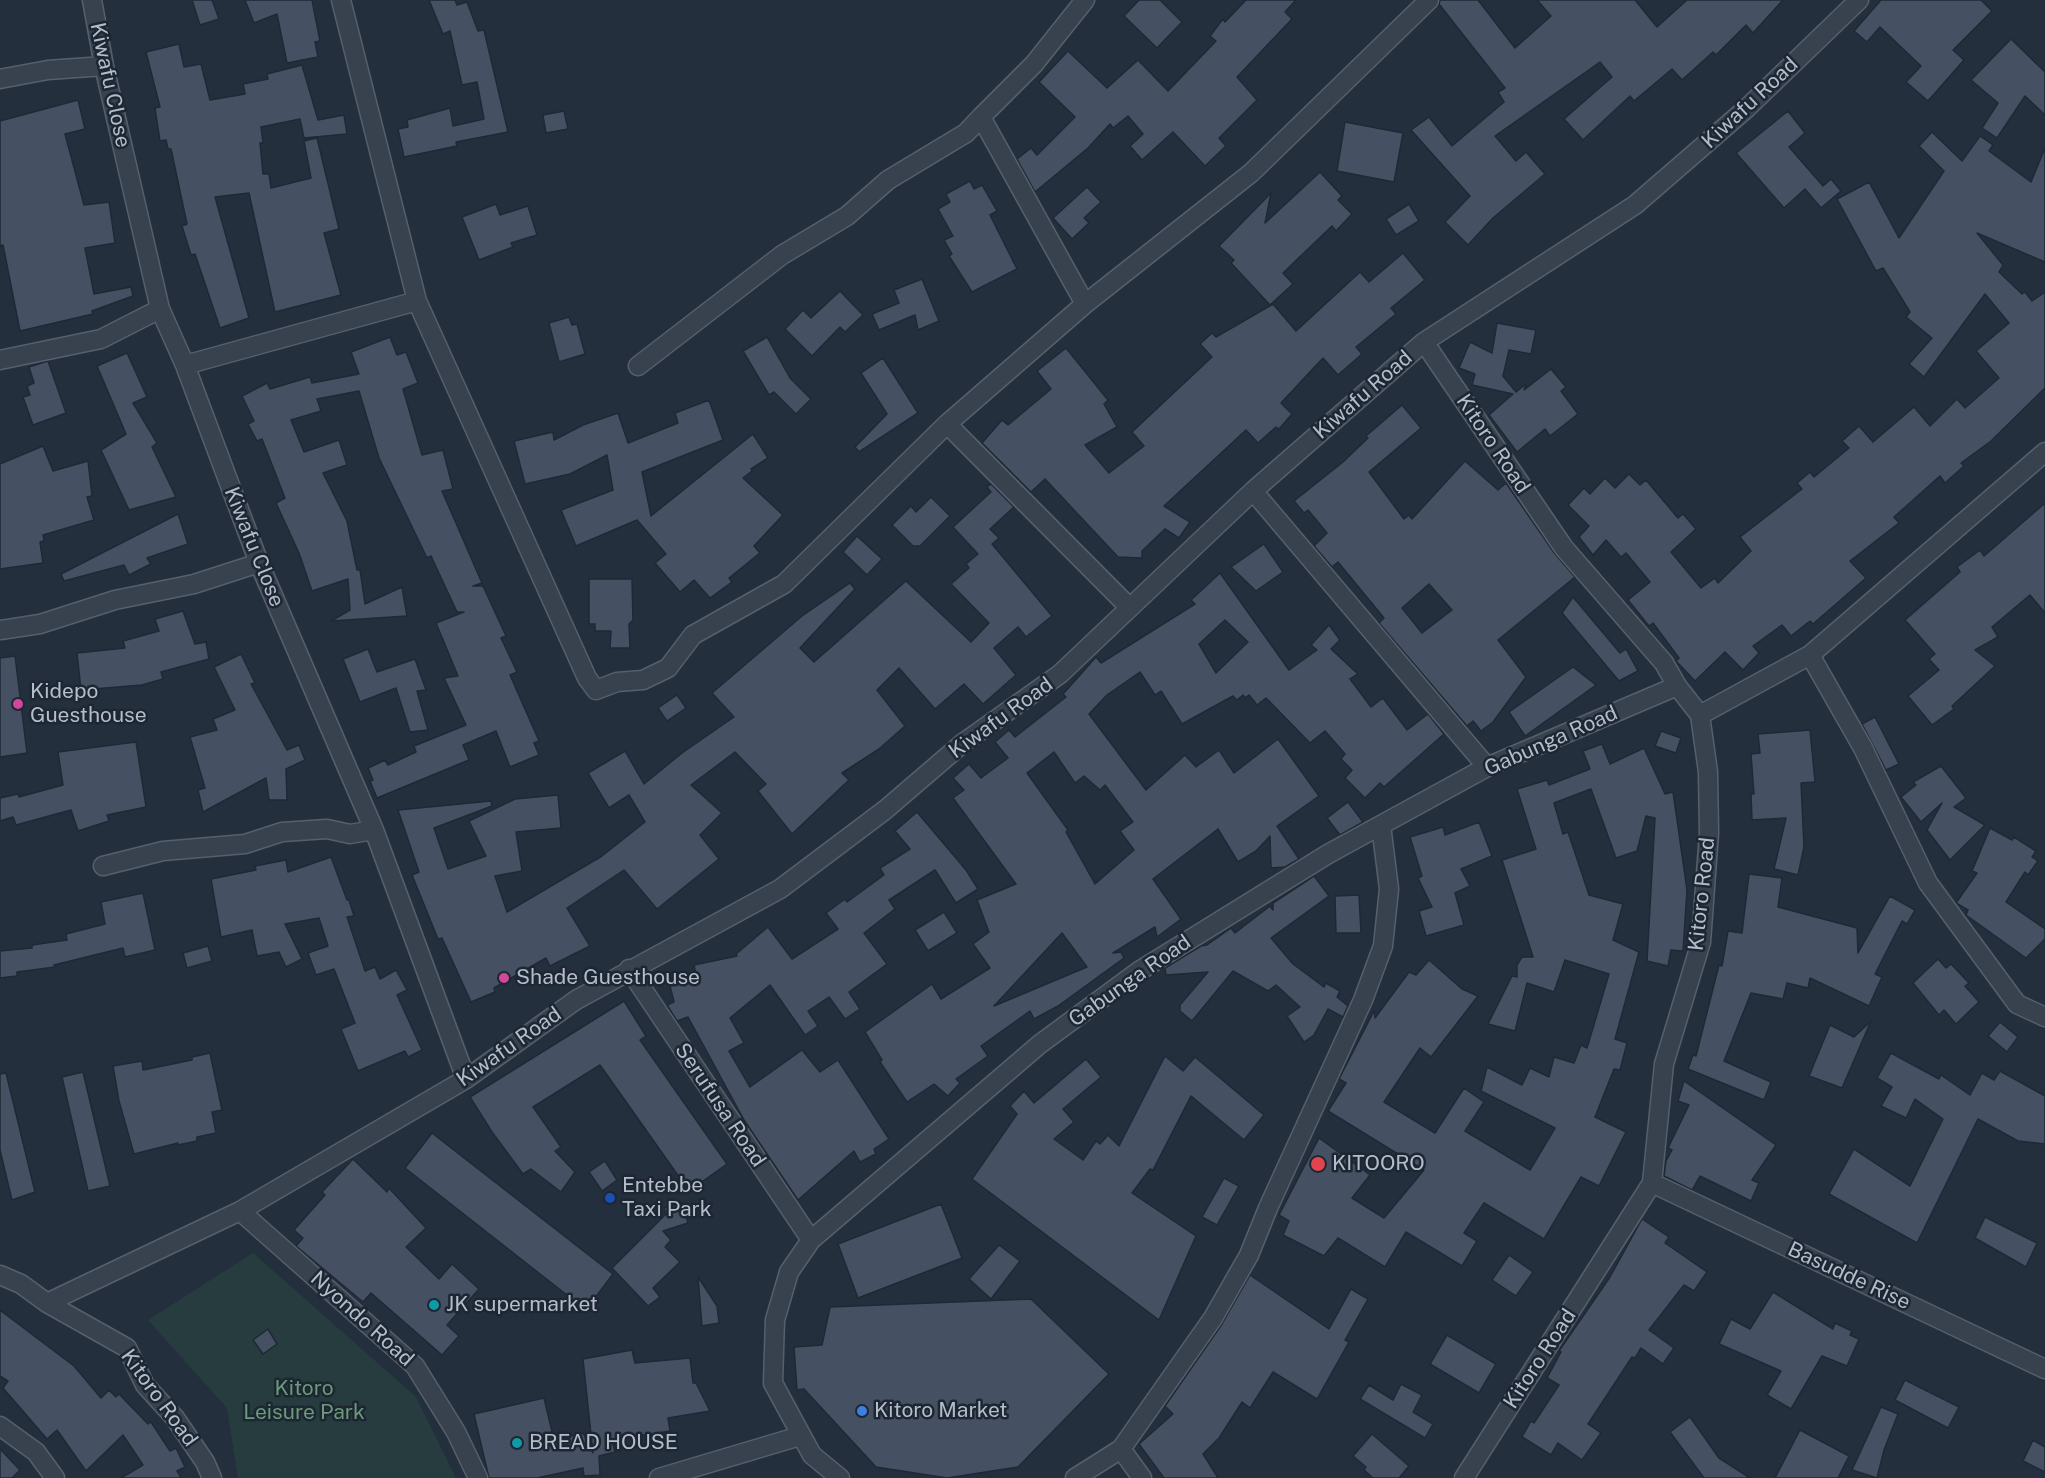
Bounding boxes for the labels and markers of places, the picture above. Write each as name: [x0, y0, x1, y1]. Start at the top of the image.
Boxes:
place label: Kidepo Guesthouse: [30, 679, 147, 729]
marker: Kidepo Guesthouse: [11, 697, 25, 711]
place label: Shade Guesthouse: [516, 965, 700, 991]
marker: Shade Guesthouse: [497, 971, 511, 985]
place label: KITOORO: [1332, 1151, 1425, 1177]
marker: KITOORO: [1309, 1155, 1327, 1173]
place label: Entebbe Taxi Park: [622, 1173, 712, 1223]
marker: Entebbe Taxi Park: [603, 1191, 617, 1205]
place label: JK supermarket: [446, 1292, 598, 1318]
marker: JK supermarket: [427, 1298, 441, 1312]
place label: Kitoro Market: [874, 1398, 1008, 1424]
marker: Kitoro Market: [855, 1404, 869, 1418]
place label: BREAD HOUSE: [529, 1430, 678, 1456]
marker: BREAD HOUSE: [510, 1436, 524, 1450]

